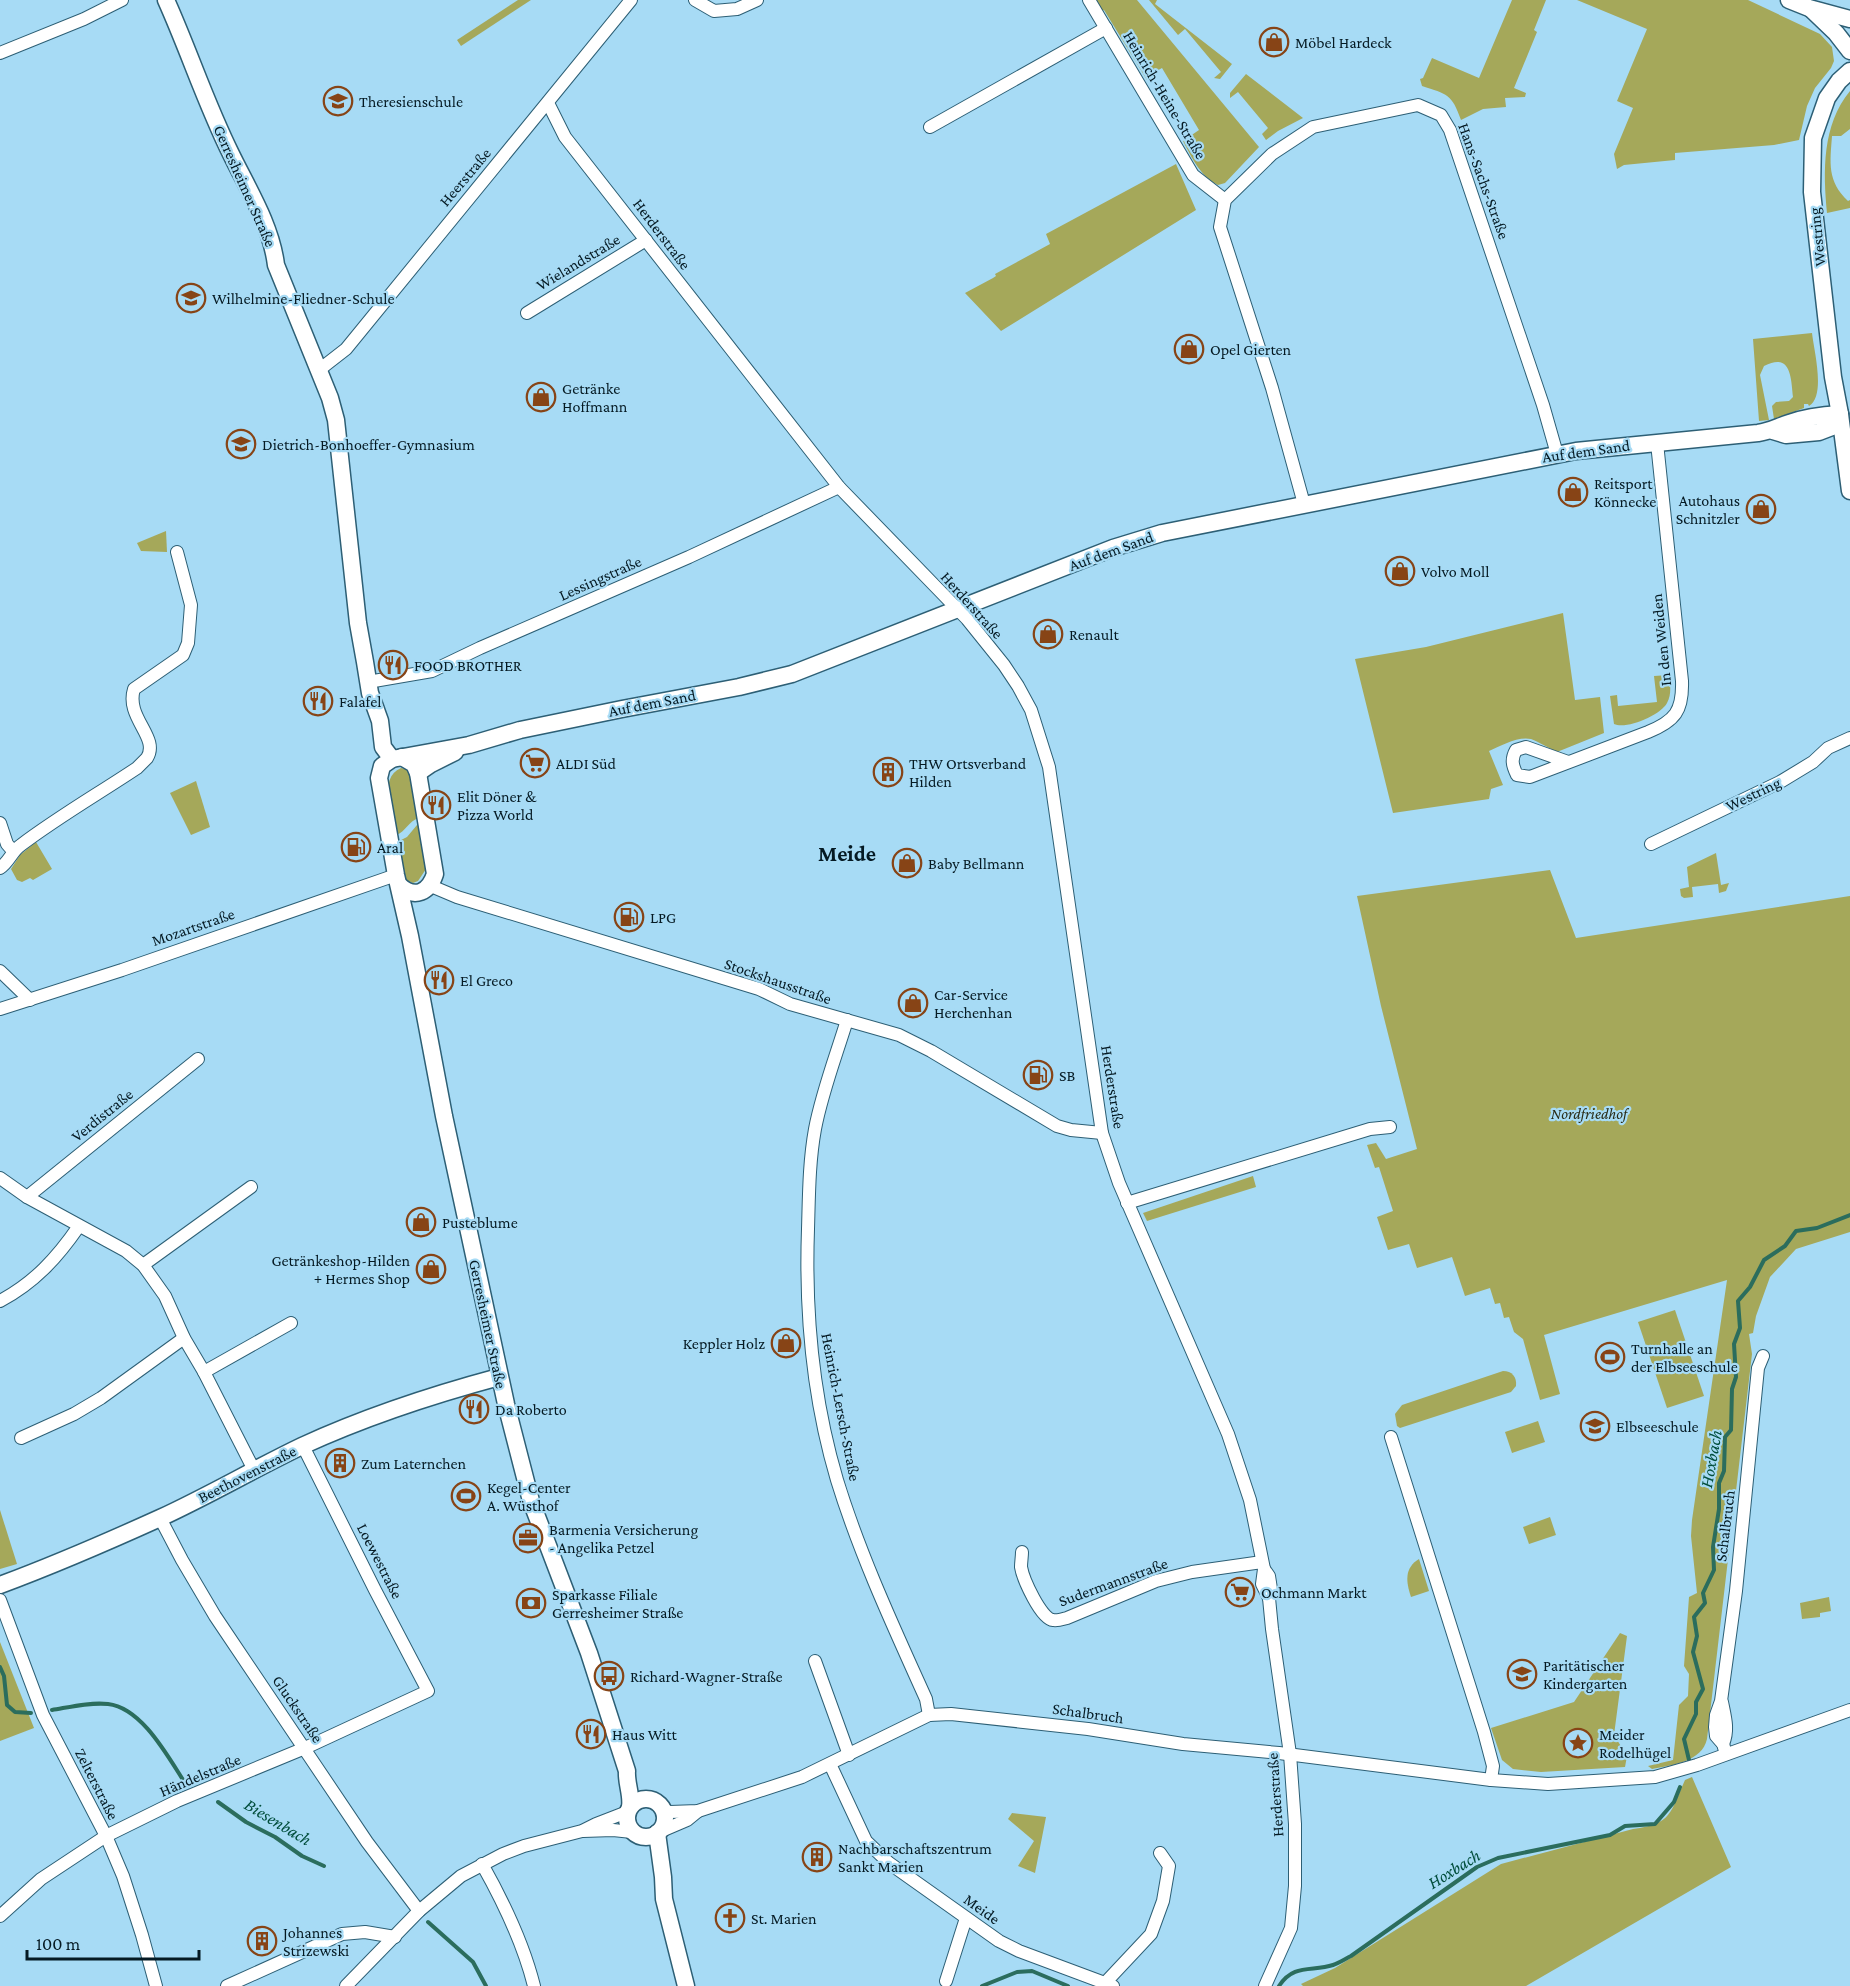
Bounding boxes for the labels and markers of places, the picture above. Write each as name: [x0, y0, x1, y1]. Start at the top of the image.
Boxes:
shop icon: Möbel Hardeck: [1258, 26, 1290, 58]
place label: Möbel Hardeck: [1295, 34, 1392, 51]
school or university icon: Theresienschule: [322, 85, 354, 117]
place label: Theresienschule: [359, 93, 463, 110]
school or university icon: Wilhelmine-Fliedner-Schule: [175, 282, 207, 314]
place label: Wilhelmine-Fliedner-Schule: [212, 290, 395, 307]
shop icon: Opel Gierten: [1173, 333, 1205, 365]
place label: Opel Gierten: [1210, 341, 1292, 359]
place label: Getränke Hoffmann: [562, 380, 628, 415]
shop icon: Getränke Hoffmann: [525, 381, 557, 413]
school or university icon: Dietrich-Bonhoeffer-Gymnasium: [225, 428, 257, 460]
place label: Dietrich-Bonhoeffer-Gymnasium: [262, 436, 475, 454]
place label: Reitsport Könnecke: [1594, 475, 1656, 510]
shop icon: Reitsport Könnecke: [1557, 476, 1589, 508]
place label: Autohaus Schnitzler: [1676, 492, 1740, 527]
shop icon: Autohaus Schnitzler: [1745, 493, 1777, 525]
shop icon: Volvo Moll: [1384, 555, 1416, 587]
place label: Volvo Moll: [1421, 563, 1489, 580]
shop icon: Renault: [1032, 618, 1064, 650]
place label: Renault: [1069, 626, 1119, 643]
restaurant icon: FOOD BROTHER: [377, 649, 409, 681]
place label: FOOD BROTHER: [414, 657, 522, 674]
restaurant icon: Falafel: [302, 685, 334, 717]
place label: Falafel: [339, 693, 381, 710]
supermarket icon: ALDI Süd: [519, 747, 551, 779]
place label: ALDI Süd: [556, 755, 617, 772]
place label: THW Ortsverband Hilden: [909, 755, 1027, 790]
building icon: THW Ortsverband Hilden: [872, 756, 904, 788]
place label: Elit Döner & Pizza World: [457, 788, 537, 823]
restaurant icon: Elit Döner & Pizza World: [420, 789, 452, 821]
fuel station icon: Aral: [340, 831, 372, 863]
place label: Aral: [377, 839, 403, 856]
shop icon: Baby Bellmann: [891, 847, 923, 879]
place label: Baby Bellmann: [928, 855, 1025, 873]
fuel station icon: LPG: [613, 901, 645, 933]
place label: LPG: [650, 909, 676, 926]
restaurant icon: El Greco: [423, 964, 455, 996]
place label: El Greco: [460, 972, 513, 989]
place label: Car-Service Herchenhan: [934, 986, 1013, 1021]
shop icon: Car-Service Herchenhan: [897, 987, 929, 1019]
fuel station icon: SB: [1022, 1059, 1054, 1091]
place label: SB: [1059, 1067, 1075, 1084]
shop icon: Pusteblume: [405, 1206, 437, 1238]
place label: Pusteblume: [442, 1214, 518, 1231]
place label: Getränkeshop-Hilden + Hermes Shop: [271, 1252, 410, 1288]
shop icon: Getränkeshop-Hilden + Hermes Shop: [415, 1253, 447, 1285]
shop icon: Keppler Holz: [770, 1327, 802, 1359]
place label: Keppler Holz: [683, 1335, 765, 1353]
place label: Turnhalle an der Elbseeschule: [1631, 1340, 1738, 1375]
sports icon: Turnhalle an der Elbseeschule: [1594, 1341, 1626, 1373]
restaurant icon: Da Roberto: [458, 1393, 490, 1425]
place label: Da Roberto: [495, 1401, 567, 1418]
school or university icon: Elbseeschule: [1579, 1410, 1611, 1442]
place label: Elbseeschule: [1616, 1418, 1699, 1435]
building icon: Zum Laternchen: [324, 1447, 356, 1479]
place label: Zum Laternchen: [361, 1455, 467, 1472]
place label: Kegel-Center A. Wüsthof: [487, 1479, 571, 1514]
sports icon: Kegel-Center A. Wüsthof: [450, 1480, 482, 1512]
place label: Barmenia Versicherung - Angelika Petzel: [549, 1521, 698, 1557]
office icon: Barmenia Versicherung - Angelika Petzel: [512, 1522, 544, 1554]
supermarket icon: Ochmann Markt: [1224, 1576, 1256, 1608]
place label: Ochmann Markt: [1261, 1584, 1367, 1601]
place label: Sparkasse Filiale Gerresheimer Straße: [552, 1586, 683, 1621]
bank icon: Sparkasse Filiale Gerresheimer Straße: [515, 1587, 547, 1619]
place label: Paritätischer Kindergarten: [1543, 1657, 1628, 1693]
school or university icon: Paritätischer Kindergarten: [1506, 1658, 1538, 1690]
bus stop icon: Richard-Wagner-Straße: [593, 1660, 625, 1692]
place label: Richard-Wagner-Straße: [630, 1668, 783, 1686]
restaurant icon: Haus Witt: [575, 1718, 607, 1750]
place label: Haus Witt: [612, 1726, 678, 1743]
place label: Meider Rodelhügel: [1599, 1726, 1671, 1762]
place icon: Meider Rodelhügel: [1562, 1727, 1594, 1759]
place label: Nachbarschaftszentrum Sankt Marien: [838, 1840, 992, 1875]
building icon: Nachbarschaftszentrum Sankt Marien: [801, 1841, 833, 1873]
church icon: St. Marien: [714, 1902, 746, 1934]
place label: St. Marien: [751, 1910, 817, 1927]
place label: Johannes Strizewski: [281, 1924, 349, 1959]
building icon: Johannes Strizewski: [246, 1925, 278, 1957]

